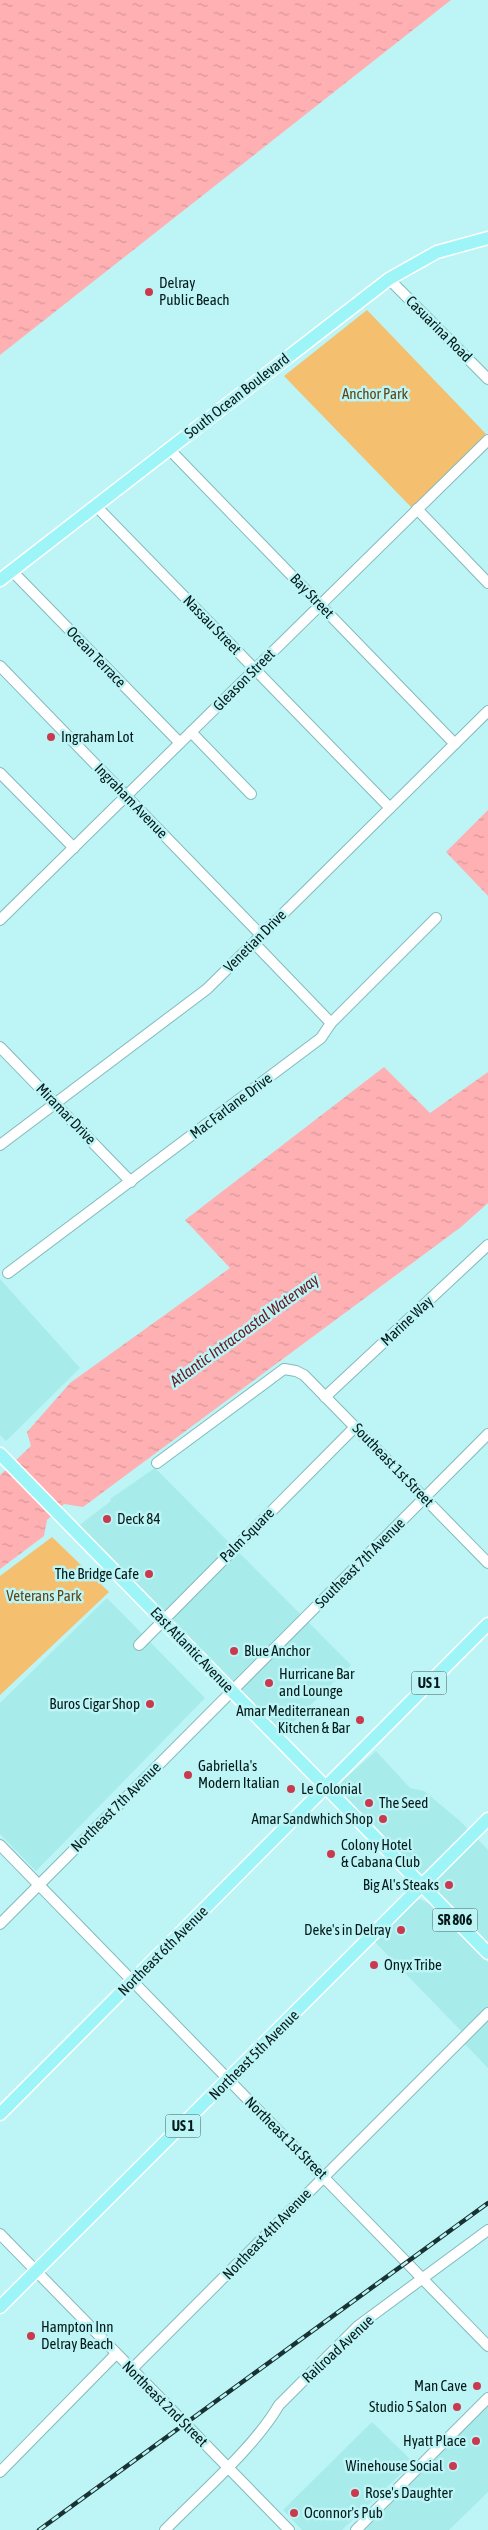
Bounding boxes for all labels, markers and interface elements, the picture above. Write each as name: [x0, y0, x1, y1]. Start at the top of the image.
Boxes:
place label: Delray Public Beach: [159, 274, 229, 308]
marker: Delray Public Beach: [143, 286, 155, 298]
street label: Casuarina Road: [403, 292, 476, 365]
street label: South Ocean Boulevard: [181, 349, 292, 442]
park label: Anchor Park: [342, 385, 408, 402]
street label: Bay Street: [287, 570, 338, 621]
street label: Nassau Street: [180, 592, 245, 658]
street label: Ocean Terrace: [63, 623, 130, 691]
street label: Gleason Street: [209, 645, 278, 714]
place label: Ingraham Lot: [61, 728, 134, 745]
marker: Ingraham Lot: [45, 731, 57, 743]
street label: Ingraham Avenue: [91, 760, 171, 842]
street label: Venetian Drive: [220, 906, 289, 975]
street label: Mac Farlane Drive: [186, 1069, 275, 1142]
street label: Miramar Drive: [33, 1080, 100, 1148]
water label: Atlantic Intracoastal Waterway: [165, 1270, 323, 1391]
street label: Marine Way: [377, 1292, 436, 1349]
street label: Southeast 1st Street: [349, 1419, 437, 1510]
street label: Palm Square: [216, 1504, 277, 1565]
place label: Deck 84: [117, 1510, 160, 1527]
marker: Deck 84: [101, 1513, 113, 1525]
street label: Southeast 7th Avenue: [311, 1514, 408, 1611]
place label: The Bridge Cafe: [55, 1565, 139, 1582]
marker: The Bridge Cafe: [143, 1568, 155, 1580]
park label: Veterans Park: [6, 1587, 82, 1604]
street label: East Atlantic Avenue: [147, 1604, 237, 1696]
place label: Blue Anchor: [244, 1642, 311, 1659]
marker: Blue Anchor: [228, 1645, 240, 1657]
place label: Hurricane Bar and Lounge: [279, 1665, 355, 1699]
road number: US 1: [412, 1672, 446, 1695]
marker: Hurricane Bar and Lounge: [263, 1677, 275, 1689]
place label: Buros Cigar Shop: [49, 1695, 140, 1712]
marker: Buros Cigar Shop: [144, 1698, 156, 1710]
place label: Amar Mediterranean Kitchen & Bar: [236, 1702, 351, 1736]
marker: Amar Mediterranean Kitchen & Bar: [354, 1714, 366, 1726]
place label: Gabriella's Modern Italian: [198, 1757, 280, 1791]
street label: Northeast 7th Avenue: [67, 1758, 164, 1855]
marker: Gabriella's Modern Italian: [182, 1769, 194, 1781]
place label: Le Colonial: [301, 1780, 362, 1797]
marker: Le Colonial: [285, 1783, 297, 1795]
place label: The Seed: [379, 1794, 428, 1811]
marker: The Seed: [363, 1797, 375, 1809]
place label: Amar Sandwhich Shop: [251, 1810, 373, 1827]
marker: Amar Sandwhich Shop: [377, 1813, 389, 1825]
place label: Colony Hotel & Cabana Club: [341, 1836, 420, 1870]
marker: Colony Hotel & Cabana Club: [325, 1848, 337, 1860]
place label: Big Al's Steaks: [363, 1876, 439, 1893]
marker: Big Al's Steaks: [443, 1879, 455, 1891]
street label: Northeast 6th Avenue: [114, 1902, 211, 1999]
road number: SR 806: [432, 1908, 478, 1932]
place label: Deke's in Delray: [304, 1921, 391, 1938]
marker: Deke's in Delray: [395, 1924, 407, 1936]
place label: Onyx Tribe: [384, 1956, 442, 1973]
marker: Onyx Tribe: [368, 1959, 380, 1971]
street label: Northeast 5th Avenue: [205, 2006, 302, 2103]
street label: Northeast 1st Street: [242, 2093, 331, 2182]
road number: US 1: [166, 2114, 200, 2138]
street label: Northeast 4th Avenue: [219, 2185, 314, 2283]
street label: Railroad Avenue: [299, 2311, 377, 2386]
place label: Hampton Inn Delray Beach: [41, 2318, 114, 2352]
marker: Hampton Inn Delray Beach: [25, 2330, 37, 2342]
street label: Northeast 2nd Street: [119, 2357, 212, 2450]
place label: Man Cave: [414, 2377, 467, 2394]
marker: Man Cave: [471, 2380, 483, 2392]
place label: Studio 5 Salon: [369, 2398, 447, 2415]
marker: Studio 5 Salon: [451, 2401, 463, 2413]
place label: Hyatt Place: [403, 2432, 466, 2449]
marker: Hyatt Place: [470, 2435, 482, 2447]
place label: Winehouse Social: [346, 2457, 443, 2474]
marker: Winehouse Social: [447, 2460, 459, 2472]
place label: Rose's Daughter: [365, 2484, 453, 2501]
marker: Rose's Daughter: [349, 2487, 361, 2499]
place label: Oconnor's Pub: [304, 2504, 383, 2521]
marker: Oconnor's Pub: [288, 2507, 300, 2519]

